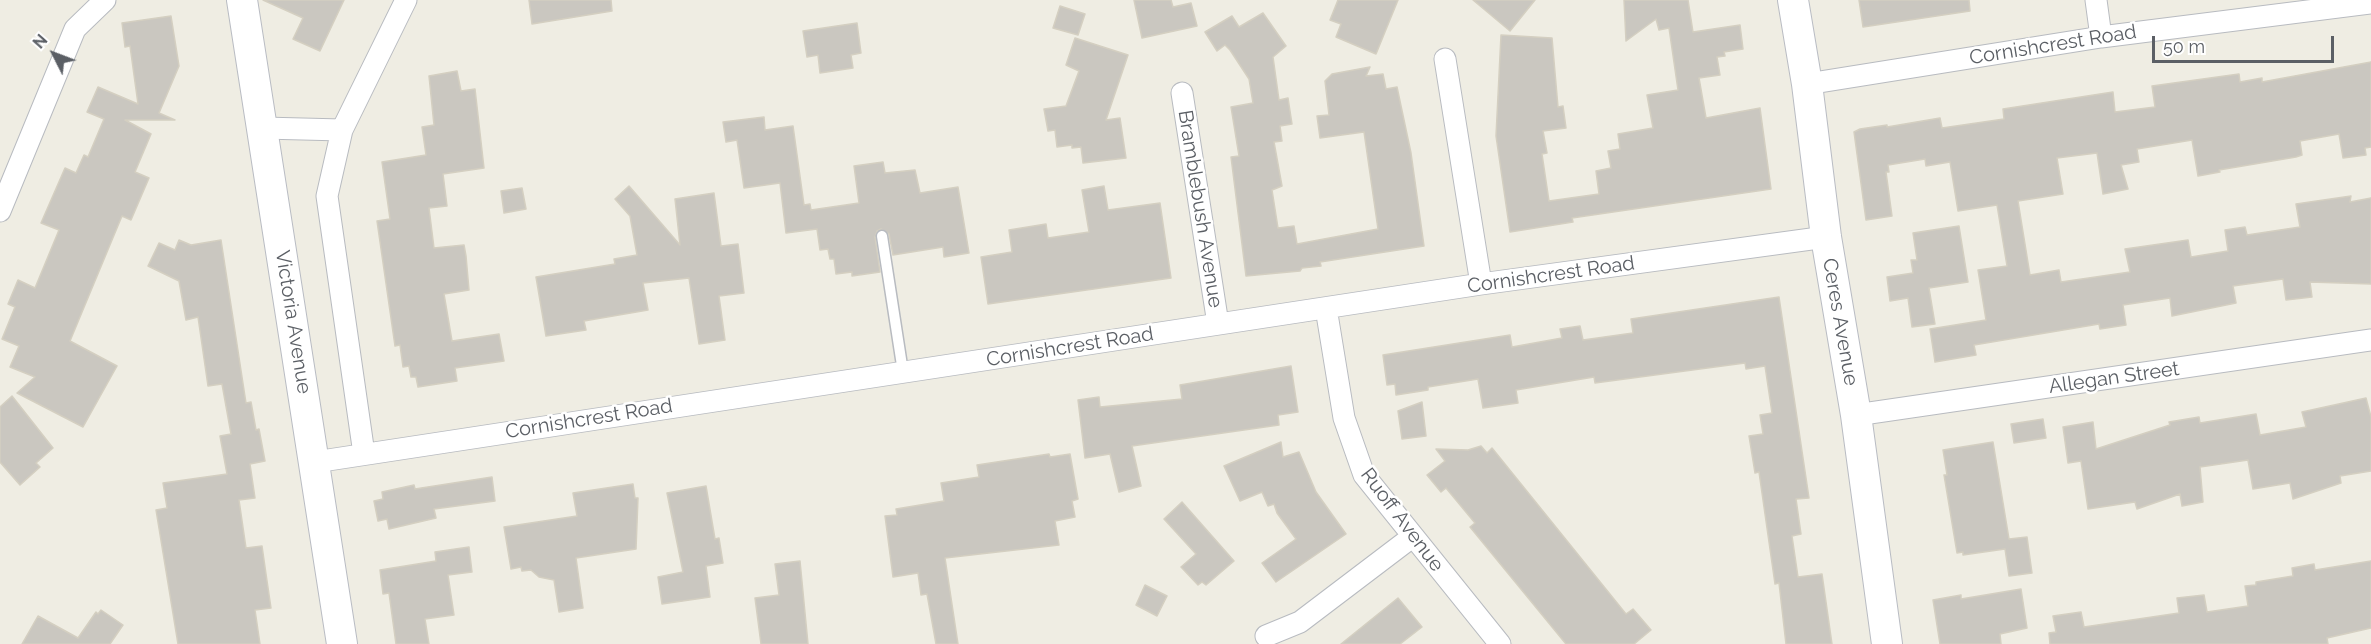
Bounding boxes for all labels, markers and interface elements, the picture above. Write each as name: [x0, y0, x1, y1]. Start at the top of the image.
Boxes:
street label: Cornishcrest Road: [1968, 20, 2138, 70]
north arrow: [24, 24, 84, 84]
scale bar: [2155, 24, 2336, 62]
text: N: [29, 31, 51, 53]
text: 50 m: [2163, 36, 2205, 57]
street label: Bramblebush Avenue: [1173, 108, 1227, 310]
street label: Victoria Avenue: [270, 249, 316, 395]
street label: Cornishcrest Road: [1466, 251, 1636, 299]
street label: Ceres Avenue: [1817, 256, 1863, 388]
street label: Cornishcrest Road: [985, 322, 1155, 372]
street label: Allegan Street: [2047, 357, 2181, 399]
street label: Cornishcrest Road: [504, 394, 674, 444]
street label: Ruoff Avenue: [1355, 463, 1449, 577]

